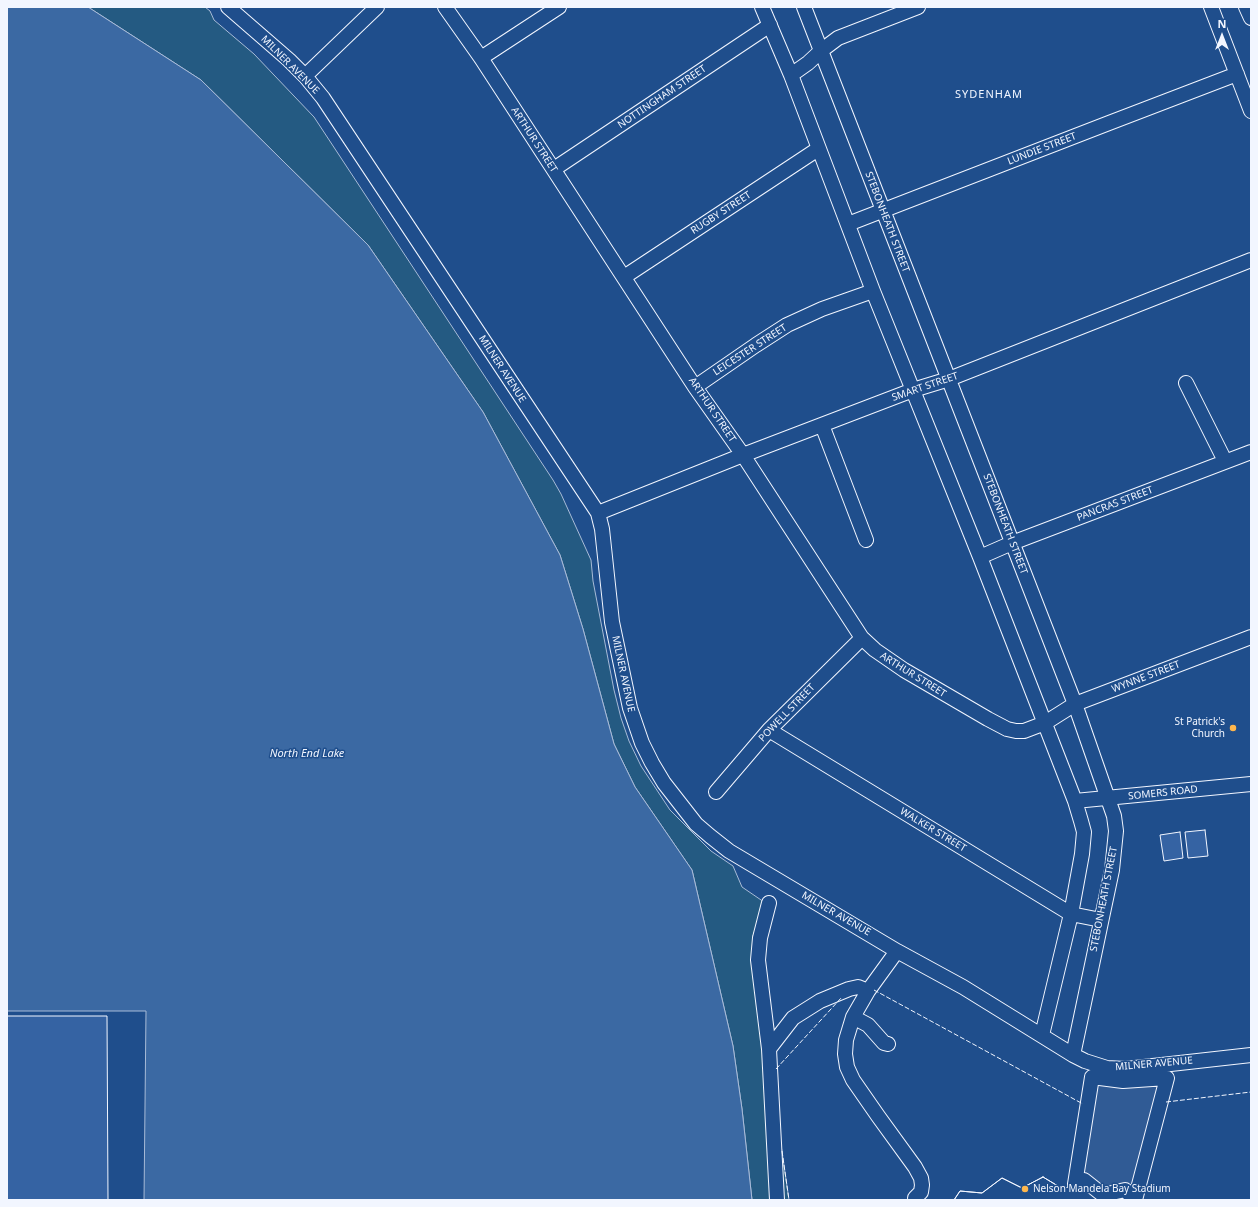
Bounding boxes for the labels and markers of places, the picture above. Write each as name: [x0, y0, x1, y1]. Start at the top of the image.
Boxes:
place label: St Patrick's Church: [1174, 716, 1225, 740]
marker: St Patrick's Church: [1228, 723, 1238, 733]
place label: Nelson Mandela Bay Stadium: [1033, 1183, 1171, 1195]
marker: Nelson Mandela Bay Stadium: [1020, 1184, 1030, 1194]

